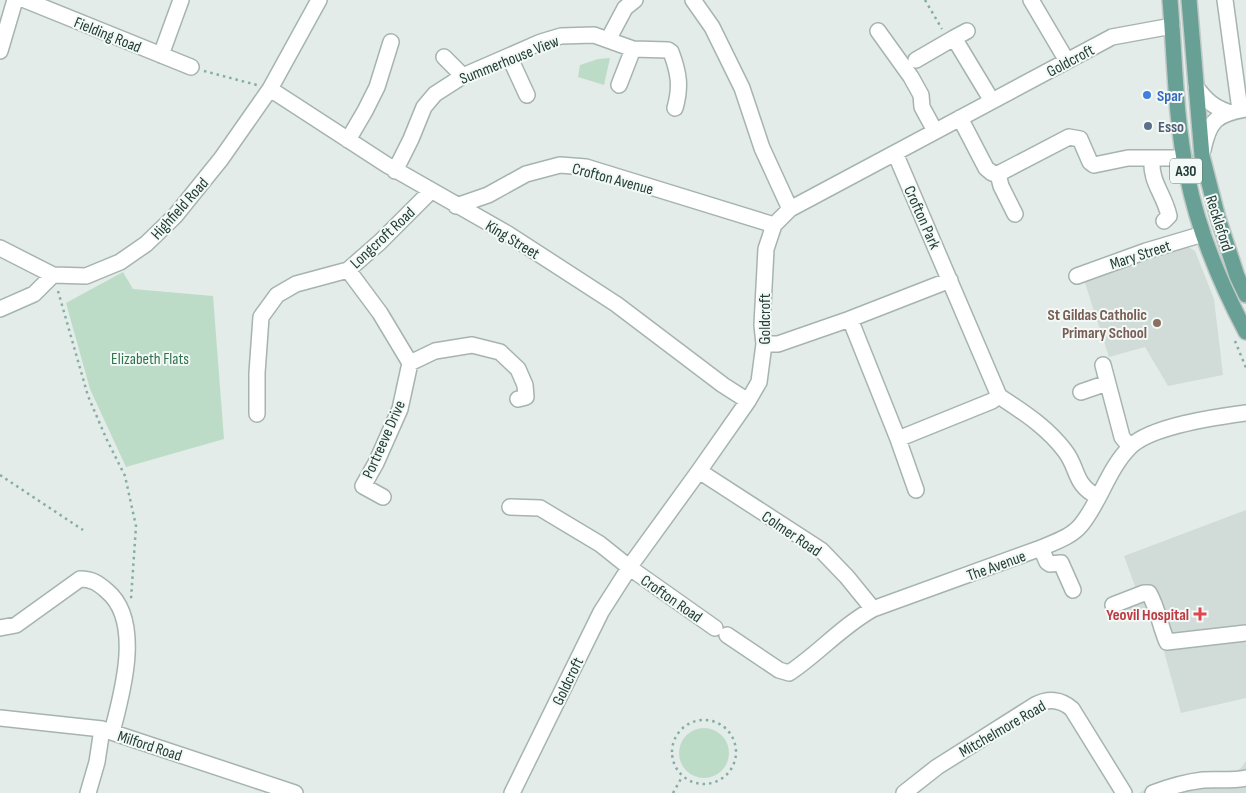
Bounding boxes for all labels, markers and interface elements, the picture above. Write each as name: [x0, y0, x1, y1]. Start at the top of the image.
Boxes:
street label: Fielding Road: [71, 13, 144, 57]
street label: Summerhouse View: [457, 32, 562, 89]
street label: Goldcroft: [1044, 41, 1098, 82]
place label: Spar: [1157, 87, 1183, 106]
marker: Spar: [1141, 89, 1153, 101]
place label: Esso: [1158, 118, 1184, 137]
marker: Esso: [1142, 120, 1154, 132]
road number: A30: [1170, 158, 1202, 184]
street label: Crofton Avenue: [570, 160, 655, 199]
street label: Highfield Road: [147, 174, 213, 244]
street label: Crofton Park: [899, 183, 944, 252]
street label: Reckleford: [1201, 193, 1236, 254]
street label: Longcroft Road: [347, 203, 419, 273]
street label: King Street: [482, 217, 543, 264]
street label: Mary Street: [1108, 237, 1173, 274]
street label: Goldcroft: [756, 293, 775, 345]
place label: St Gildas Catholic Primary School: [1048, 306, 1147, 343]
marker: St Gildas Catholic Primary School: [1151, 317, 1163, 329]
park label: Elizabeth Flats: [111, 350, 189, 369]
street label: Portreeve Drive: [359, 398, 410, 481]
street label: Colmer Road: [758, 507, 825, 561]
street label: The Avenue: [964, 547, 1029, 586]
street label: Crofton Road: [637, 571, 706, 627]
place label: Yeovil Hospital: [1106, 606, 1189, 625]
marker: Yeovil Hospital: [1193, 607, 1207, 621]
street label: Goldcroft: [549, 654, 588, 709]
street label: Mitchelmore Road: [956, 697, 1049, 762]
street label: Milford Road: [115, 727, 184, 766]

